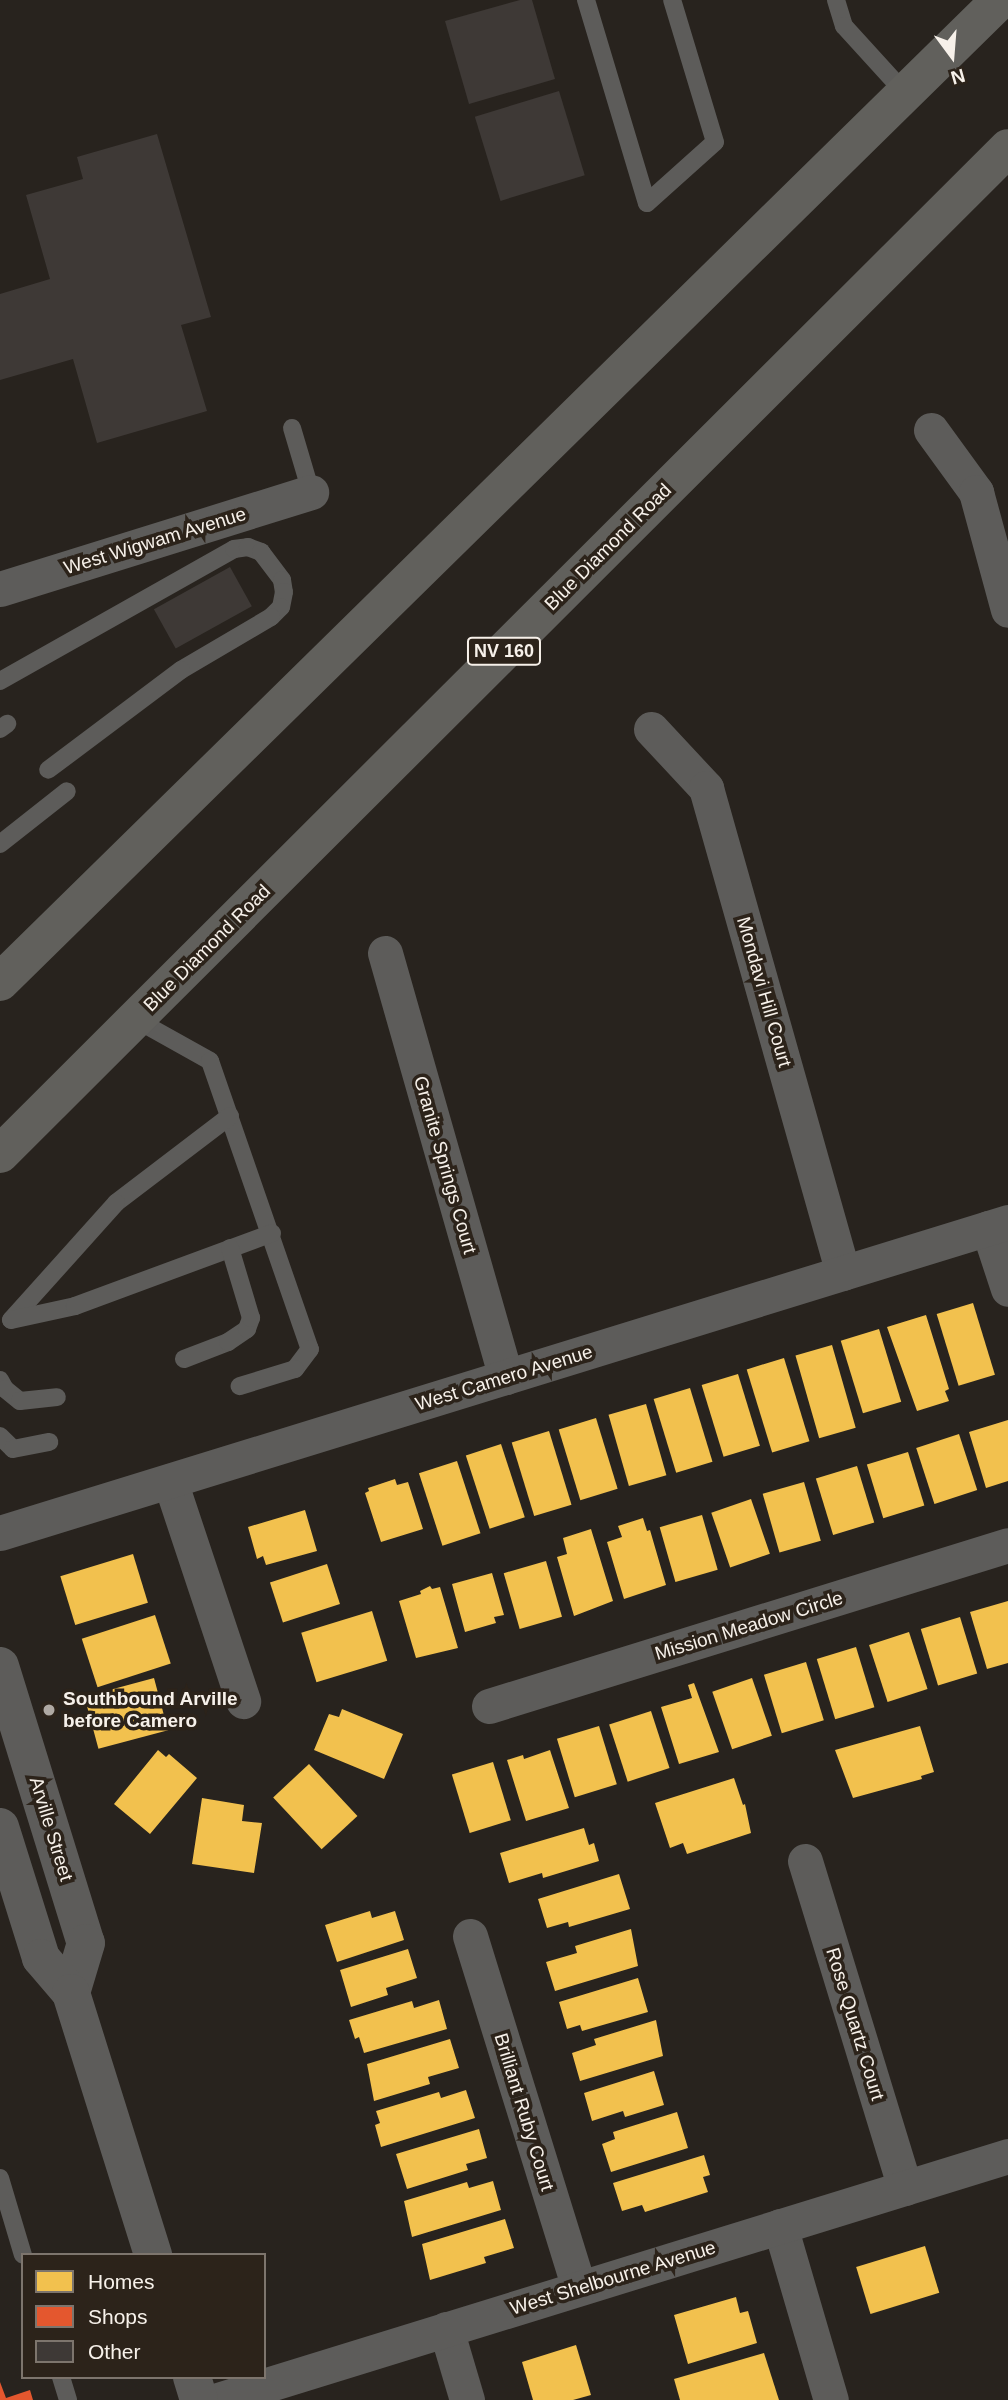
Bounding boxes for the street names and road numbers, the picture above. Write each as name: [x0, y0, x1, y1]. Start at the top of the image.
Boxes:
street label: Blue Diamond Road: [540, 479, 676, 615]
street label: West Wigwam Avenue: [61, 502, 249, 580]
road number: NV 160: [466, 636, 542, 666]
street label: Blue Diamond Road: [139, 880, 275, 1016]
street label: Mondavi Hill Court: [732, 914, 796, 1070]
street label: Granite Springs Court: [409, 1074, 481, 1256]
street label: West Camero Avenue: [412, 1340, 596, 1416]
street label: Mission Meadow Circle: [652, 1587, 846, 1665]
street label: Arville Street: [24, 1774, 78, 1884]
street label: Rose Quartz Court: [821, 1945, 889, 2103]
street label: Brilliant Ruby Court: [489, 2030, 559, 2194]
street label: West Shelbourne Avenue: [507, 2236, 719, 2320]

